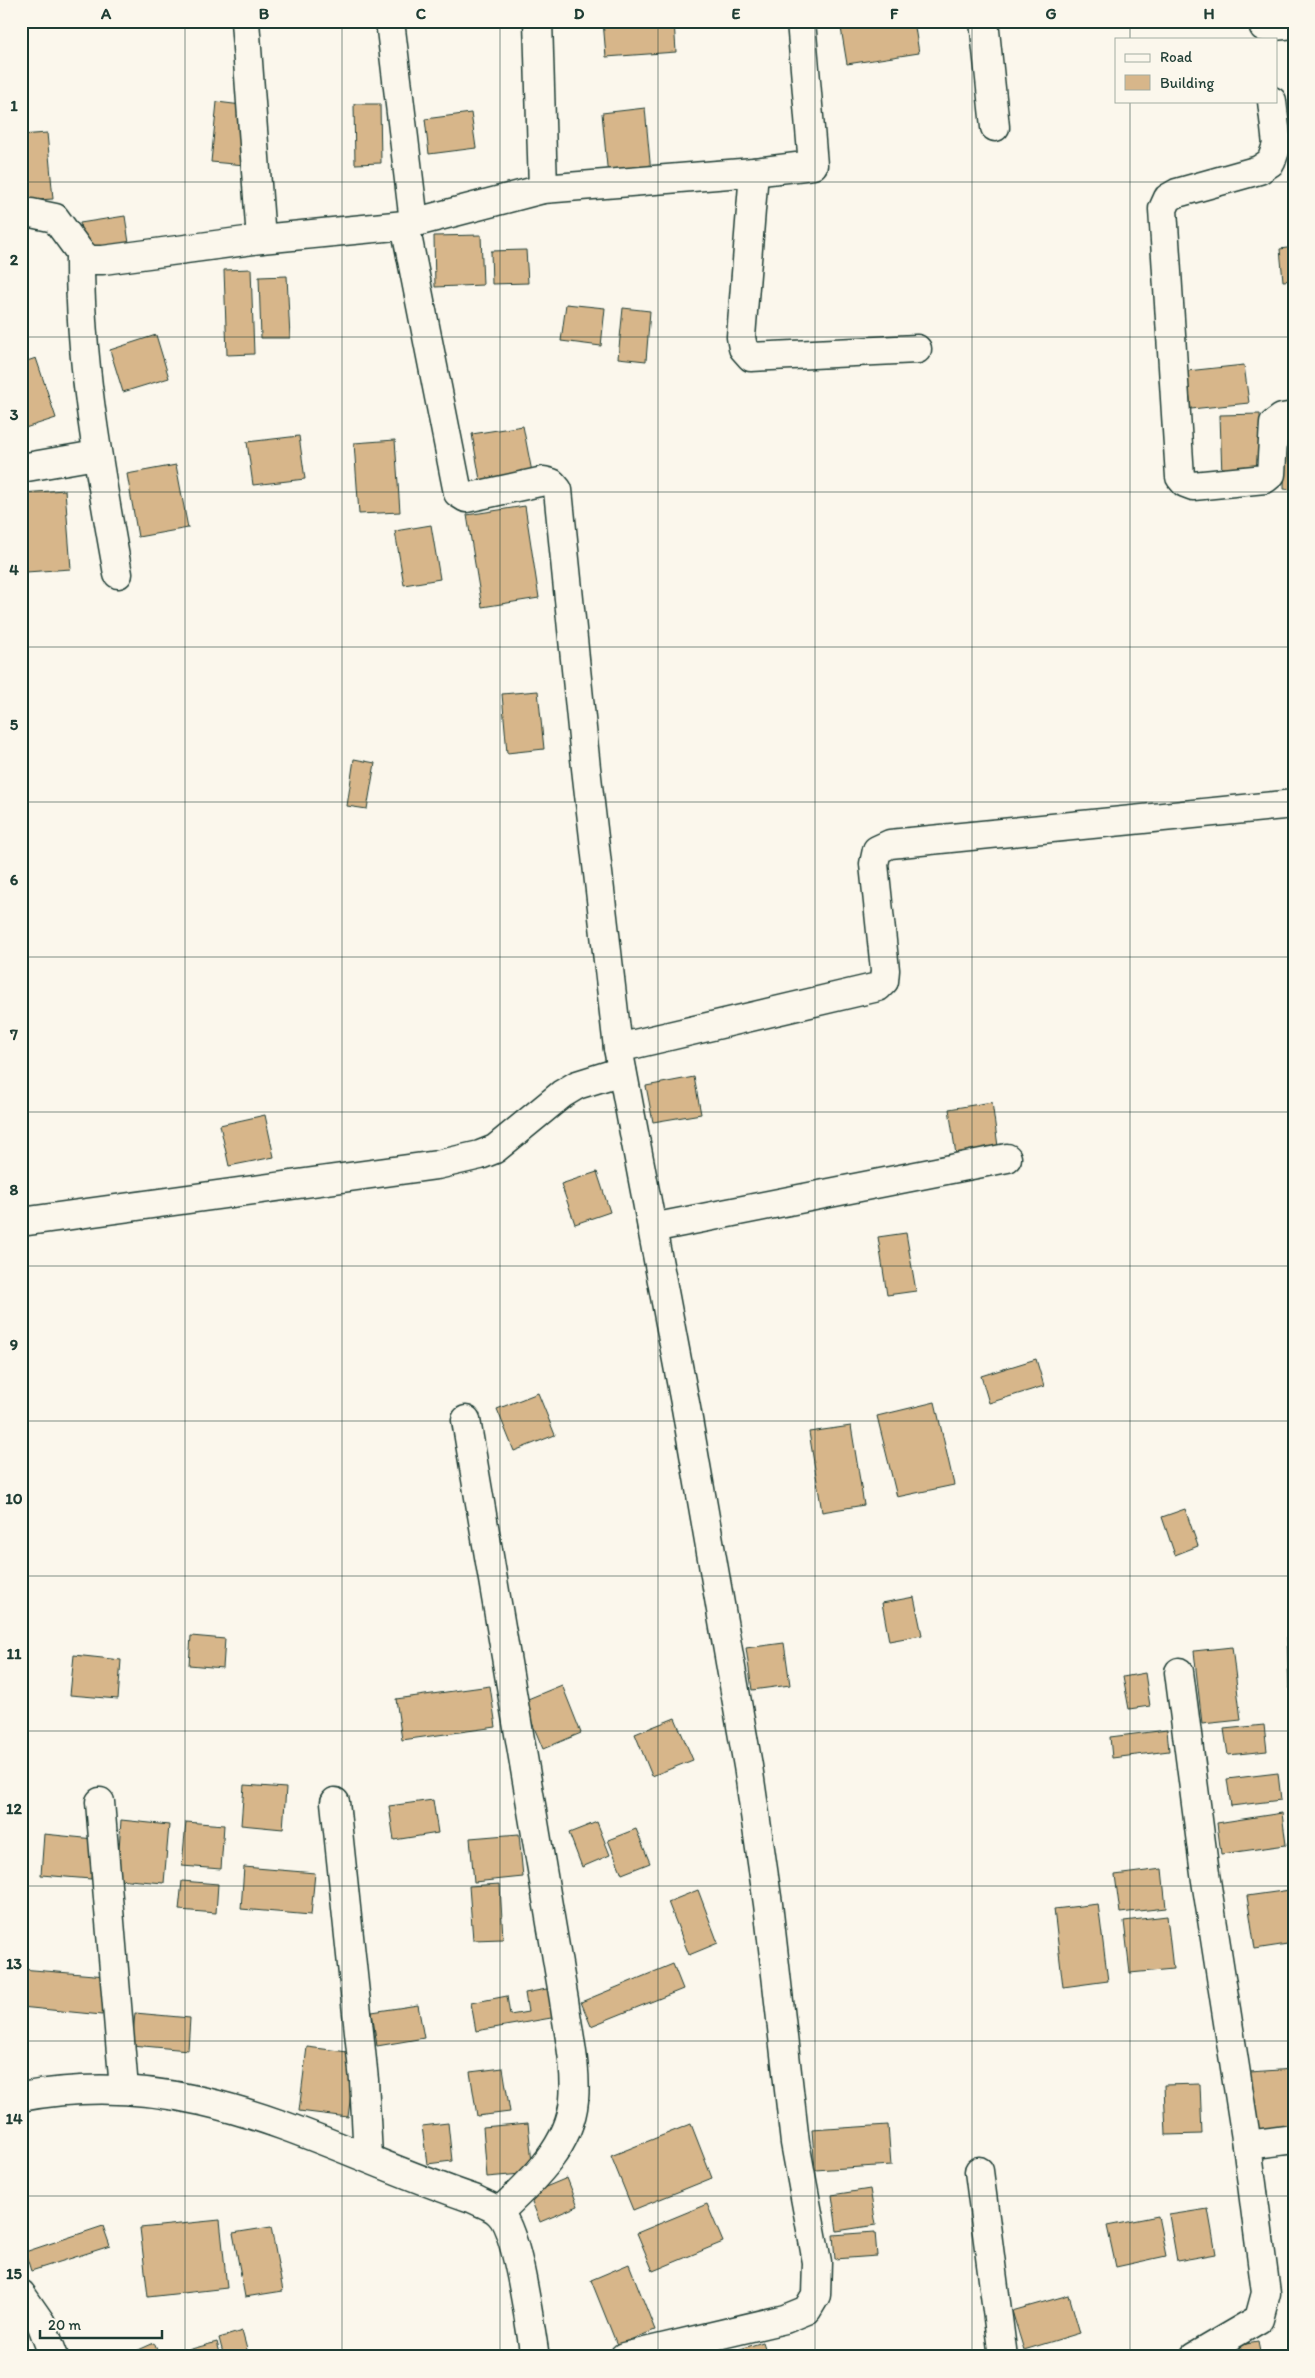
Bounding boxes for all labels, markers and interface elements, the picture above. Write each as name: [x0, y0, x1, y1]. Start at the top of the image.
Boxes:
text: A: [100, 4, 112, 23]
text: B: [259, 4, 270, 23]
text: C: [416, 4, 427, 23]
text: D: [574, 4, 585, 23]
text: E: [732, 4, 741, 23]
text: F: [890, 4, 899, 23]
text: G: [1045, 4, 1057, 23]
text: H: [1203, 4, 1215, 23]
legend: [1115, 38, 1278, 102]
text: Road: [1160, 48, 1193, 66]
text: Building: [1160, 74, 1214, 92]
text: 1: [10, 96, 18, 115]
text: 2: [10, 250, 19, 269]
text: 3: [10, 405, 19, 424]
text: 4: [9, 560, 19, 579]
text: 5: [10, 715, 19, 734]
text: 6: [10, 870, 19, 889]
text: 7: [9, 1025, 18, 1044]
text: 8: [10, 1180, 19, 1199]
text: 9: [10, 1335, 18, 1354]
text: 10: [5, 1489, 23, 1508]
text: 11: [7, 1644, 22, 1663]
text: 12: [6, 1799, 23, 1818]
text: 13: [6, 1954, 22, 1973]
text: 14: [5, 2109, 23, 2128]
text: 15: [6, 2264, 23, 2283]
scale bar: [40, 2308, 162, 2340]
text: 20 m: [48, 2316, 82, 2334]

